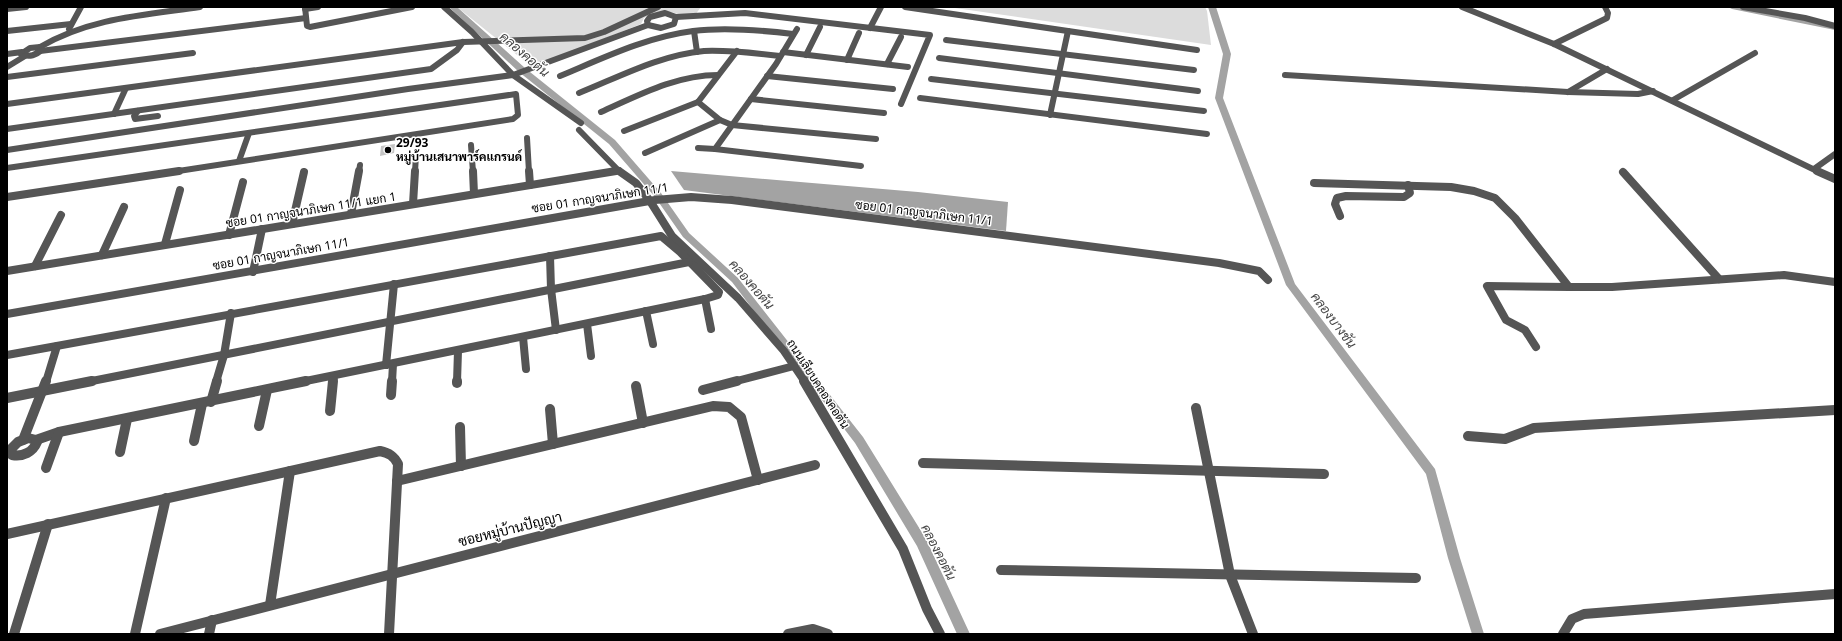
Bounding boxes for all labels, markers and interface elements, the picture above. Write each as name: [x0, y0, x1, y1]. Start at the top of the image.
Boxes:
water label: คลองคอตัน: [496, 27, 554, 81]
place label: 29/93 หมู่บ้านเสนาพาร์คแกรนด์: [396, 134, 523, 165]
marker: 29/93 หมู่บ้านเสนาพาร์คแกรนด์: [383, 145, 393, 155]
street label: ซอย 01 กาญจนาภิเษก 11/1: [530, 178, 670, 217]
street label: ซอย 01 กาญจนาภิเษก 11/1 แยก 1: [225, 188, 397, 231]
street label: ซอย 01 กาญจนาภิเษก 11/1: [854, 196, 994, 229]
street label: ซอย 01 กาญจนาภิเษก 11/1: [211, 233, 351, 274]
water label: คลองคอตัน: [725, 255, 779, 313]
water label: คลองบางชัน: [1307, 288, 1361, 352]
street label: ถนนเลียบคลองคอตัน: [783, 336, 854, 432]
street label: ซอยหมู่บ้านปัญญา: [456, 506, 564, 552]
water label: คลองคอตัน: [917, 521, 961, 584]

